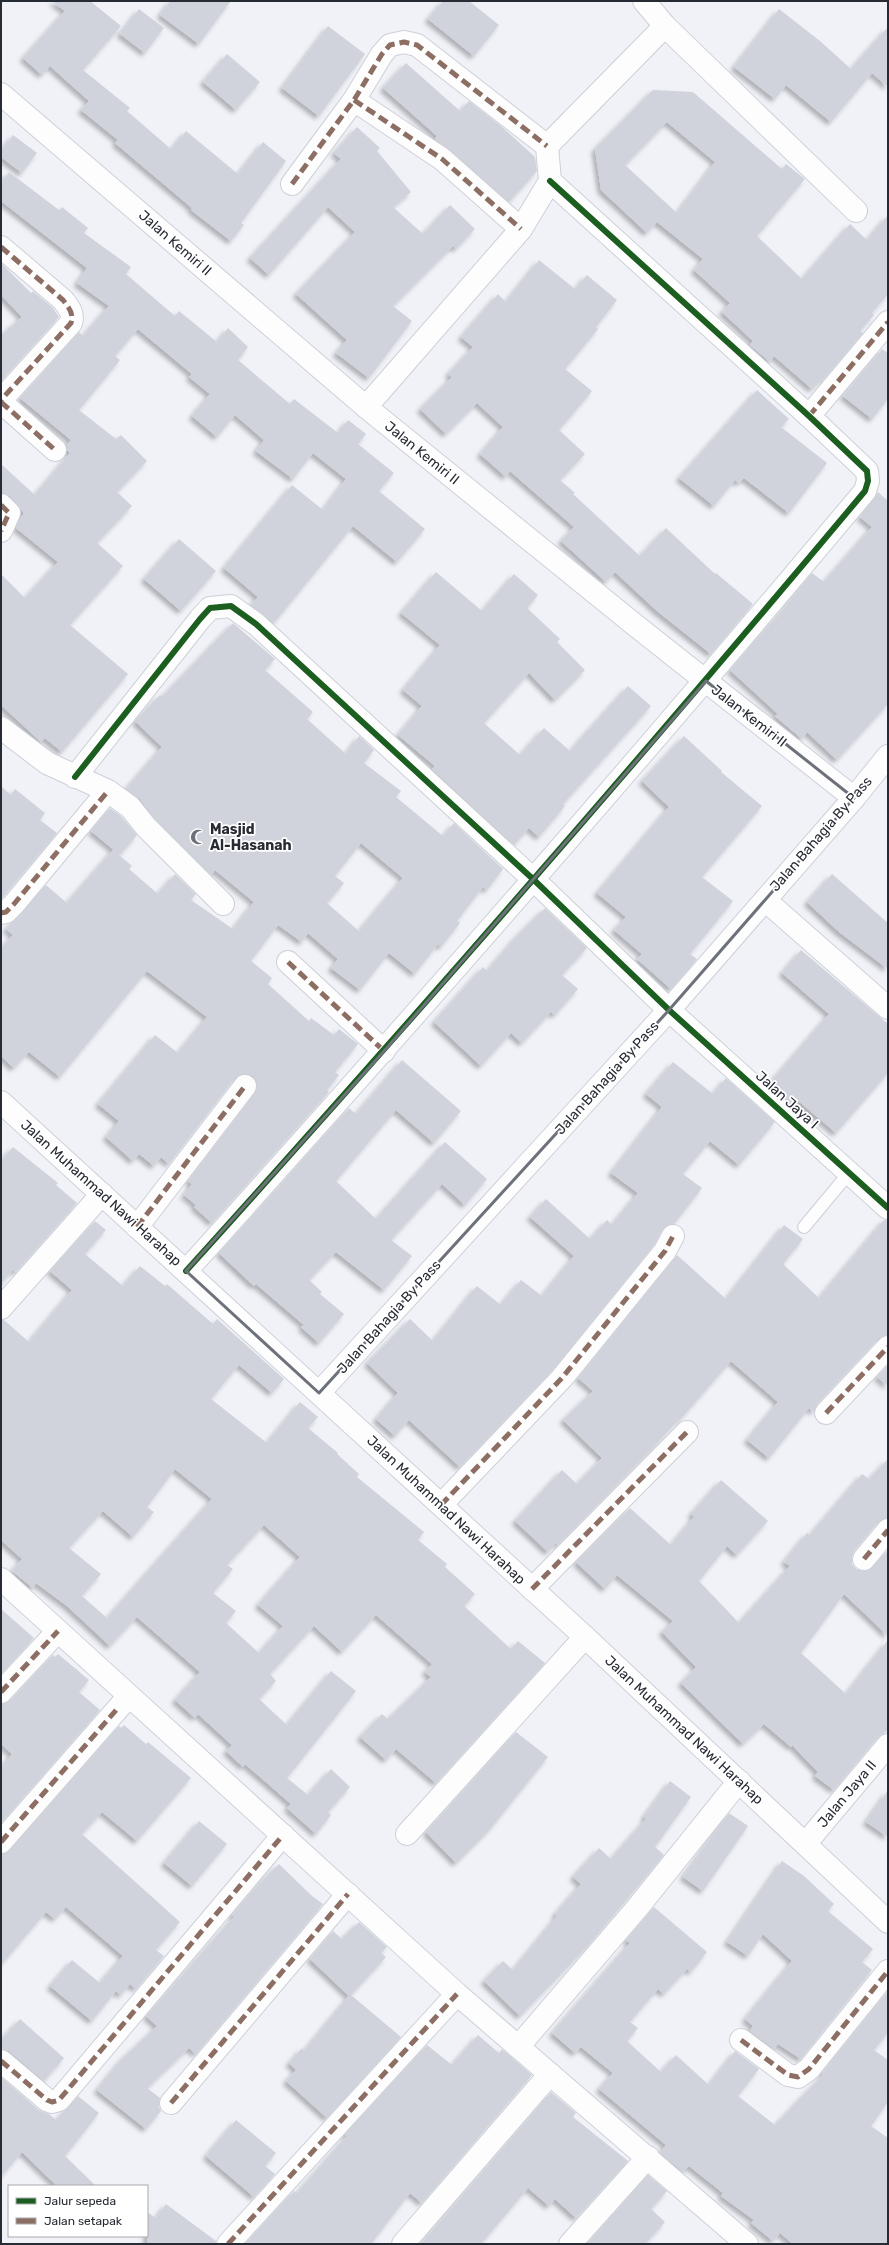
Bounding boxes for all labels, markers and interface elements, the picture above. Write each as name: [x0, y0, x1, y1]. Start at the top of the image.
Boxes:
street label: Jalan Kemiri II: [135, 207, 215, 279]
street label: Jalan Kemiri II: [381, 418, 463, 488]
street label: Jalan Kemiri II: [708, 681, 790, 751]
street label: Jalan Bahagia By Pass: [766, 773, 876, 895]
place label: Masjid Al-Hasanah: [210, 821, 292, 854]
mosque icon: Masjid Al-Hasanah: [189, 828, 207, 846]
street label: Jalan Bahagia By Pass: [552, 1018, 662, 1138]
street label: Jalan Jaya I: [752, 1067, 822, 1133]
street label: Jalan Muhammad Nawi Harahap: [17, 1116, 185, 1270]
street label: Jalan Bahagia By Pass: [334, 1257, 444, 1377]
street label: Jalan Muhammad Nawi Harahap: [363, 1432, 529, 1588]
street label: Jalan Muhammad Nawi Harahap: [601, 1652, 767, 1808]
street label: Jalan Jaya II: [814, 1757, 880, 1831]
legend: [8, 2185, 148, 2237]
text: Jalur sepeda: [44, 2194, 116, 2208]
text: Jalan setapak: [44, 2214, 123, 2228]

